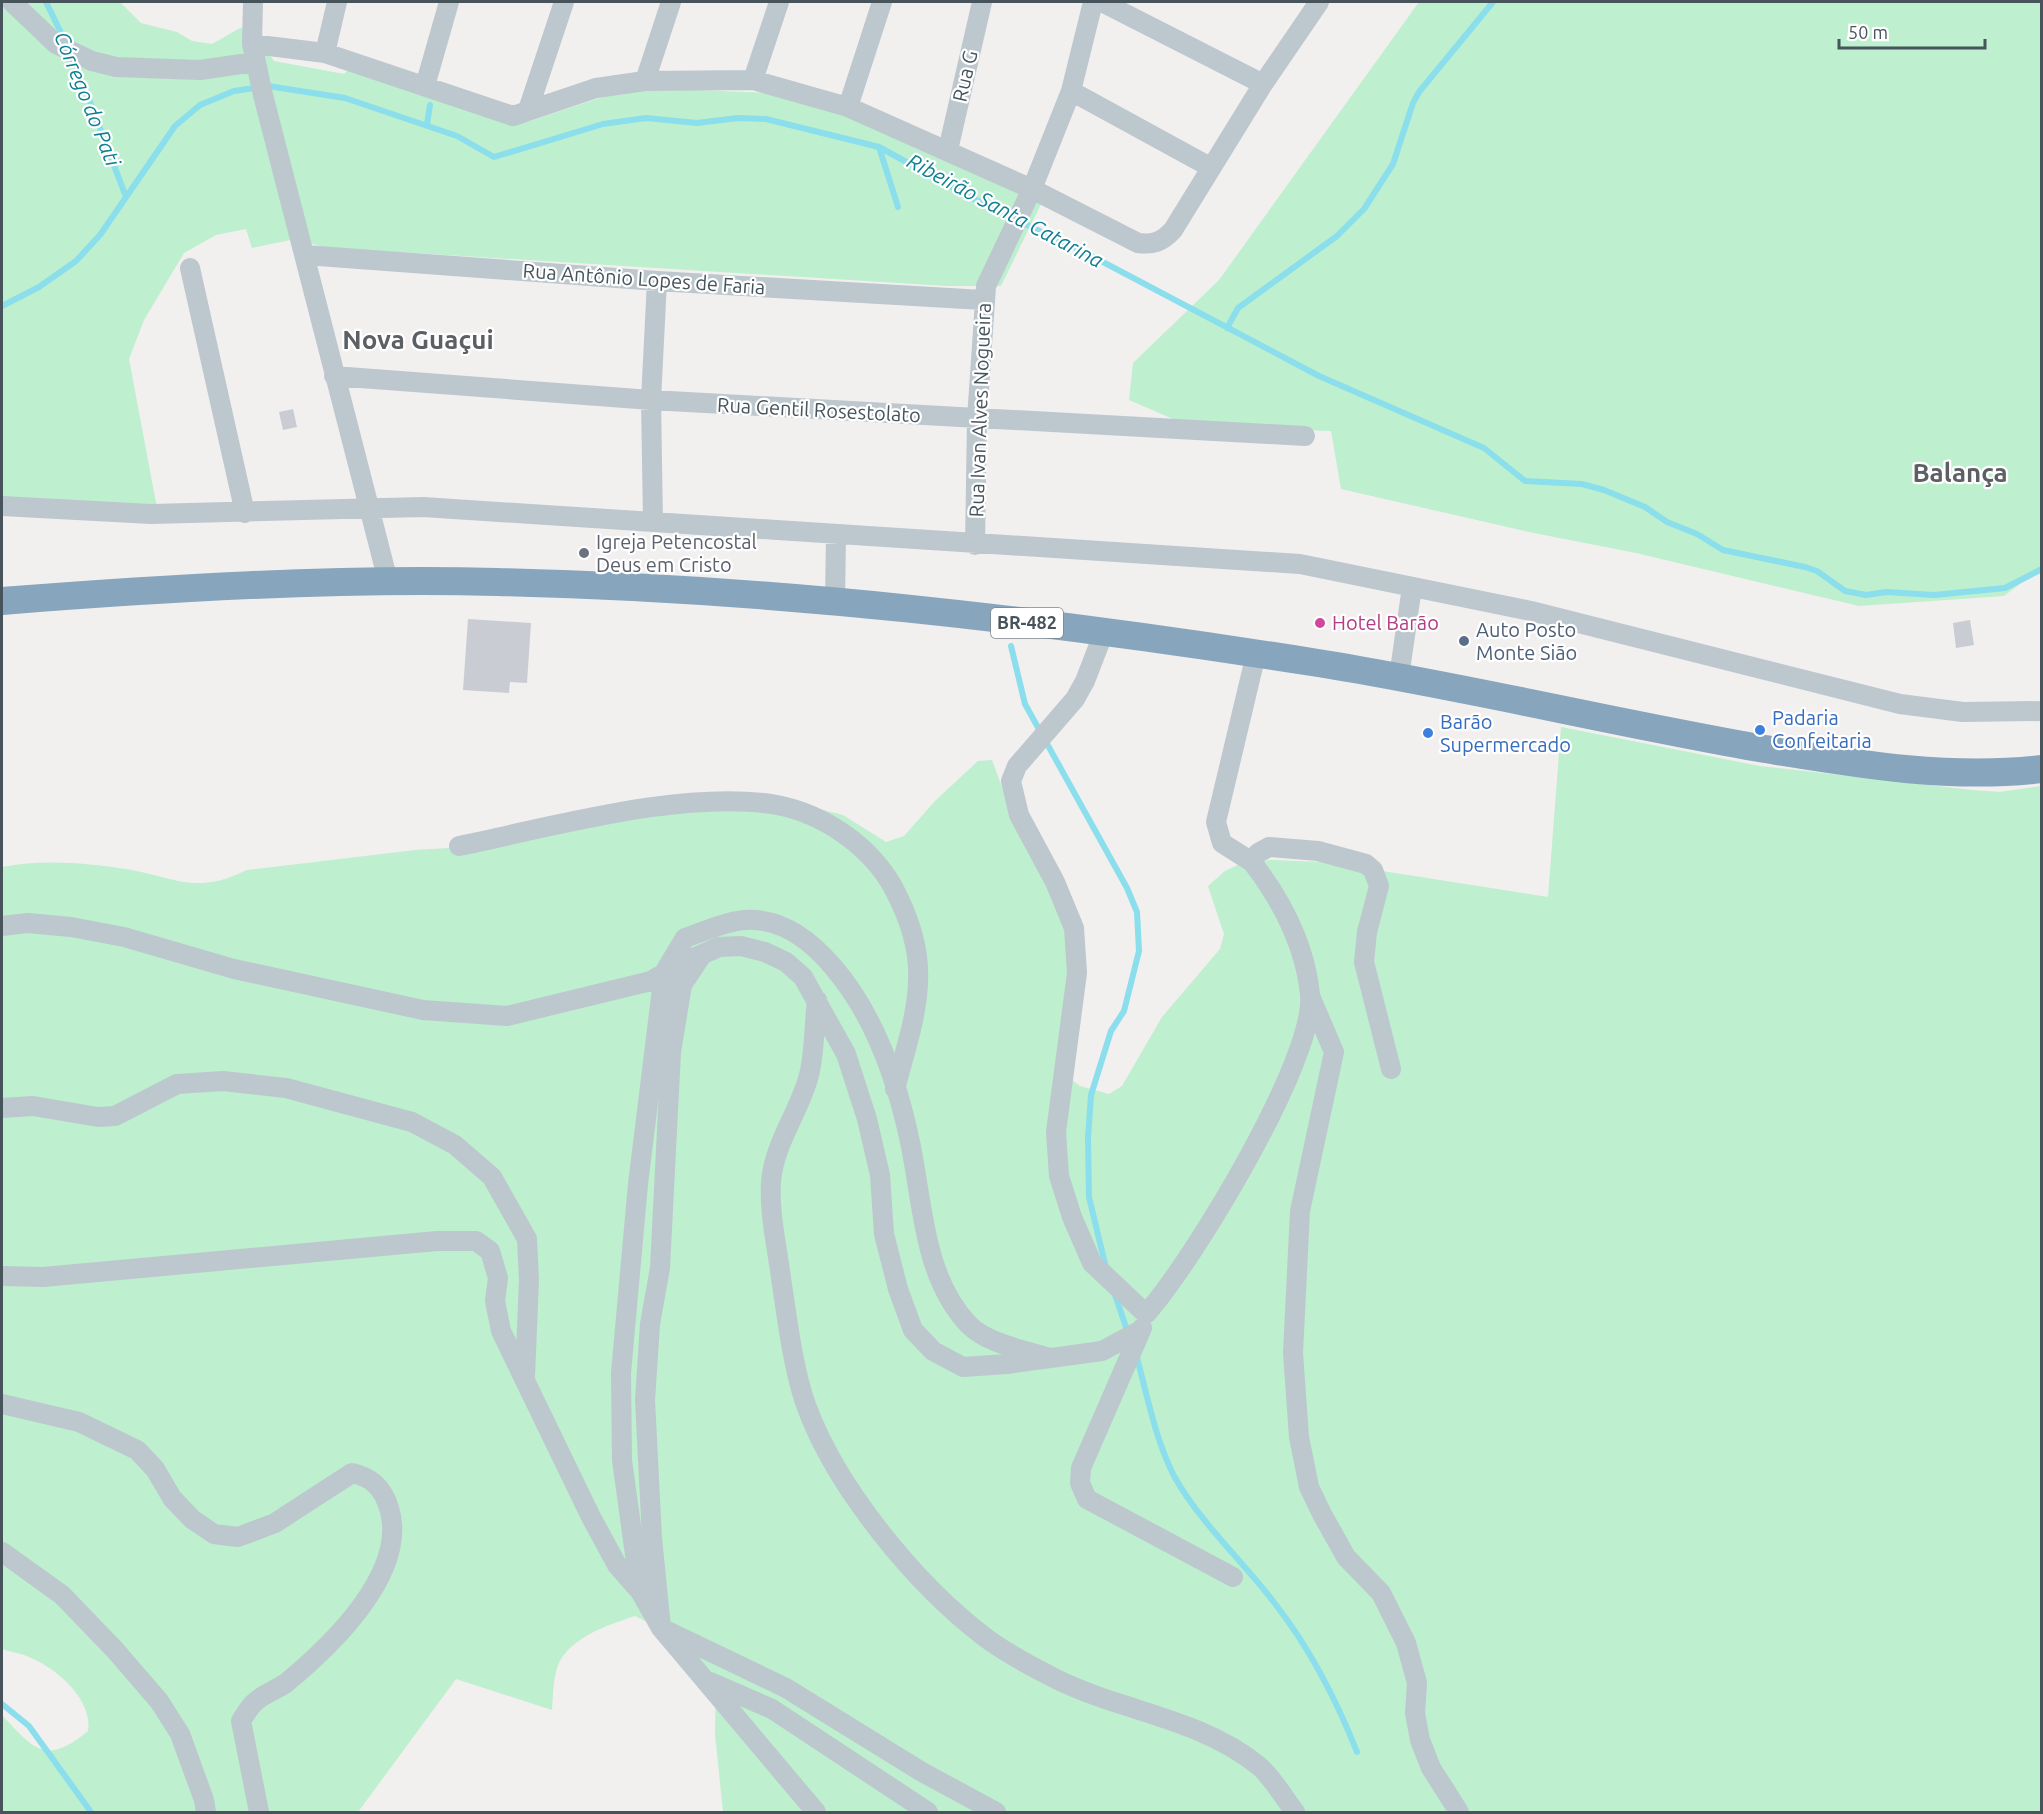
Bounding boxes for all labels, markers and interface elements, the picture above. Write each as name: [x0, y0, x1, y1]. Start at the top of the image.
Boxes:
scale bar: [1839, 12, 1984, 50]
text: 50 m: [1848, 22, 1888, 42]
water label: Córrego do Pati: [50, 28, 126, 170]
street label: Rua G: [947, 48, 982, 104]
water label: Ribeirão Santa Catarina: [903, 148, 1108, 272]
street label: Rua Antônio Lopes de Faria: [522, 259, 766, 298]
street label: Rua Ivan Alves Nogueira: [964, 302, 995, 518]
district label: Nova Guaçui: [342, 325, 494, 355]
street label: Rua Gentil Rosestolato: [717, 393, 922, 426]
district label: Balança: [1912, 458, 2008, 488]
place label: Igreja Petencostal Deus em Cristo: [596, 530, 757, 576]
marker: Igreja Petencostal Deus em Cristo: [577, 546, 591, 560]
road number: BR-482: [991, 608, 1063, 638]
place label: Hotel Barão: [1332, 611, 1439, 634]
marker: Hotel Barão: [1313, 616, 1327, 630]
place label: Auto Posto Monte Sião: [1476, 618, 1577, 664]
marker: Auto Posto Monte Sião: [1457, 634, 1471, 648]
place label: Padaria Confeitaria: [1772, 706, 1872, 752]
place label: Barão Supermercado: [1440, 710, 1571, 756]
marker: Padaria Confeitaria: [1753, 723, 1767, 737]
marker: Barão Supermercado: [1421, 726, 1435, 740]

